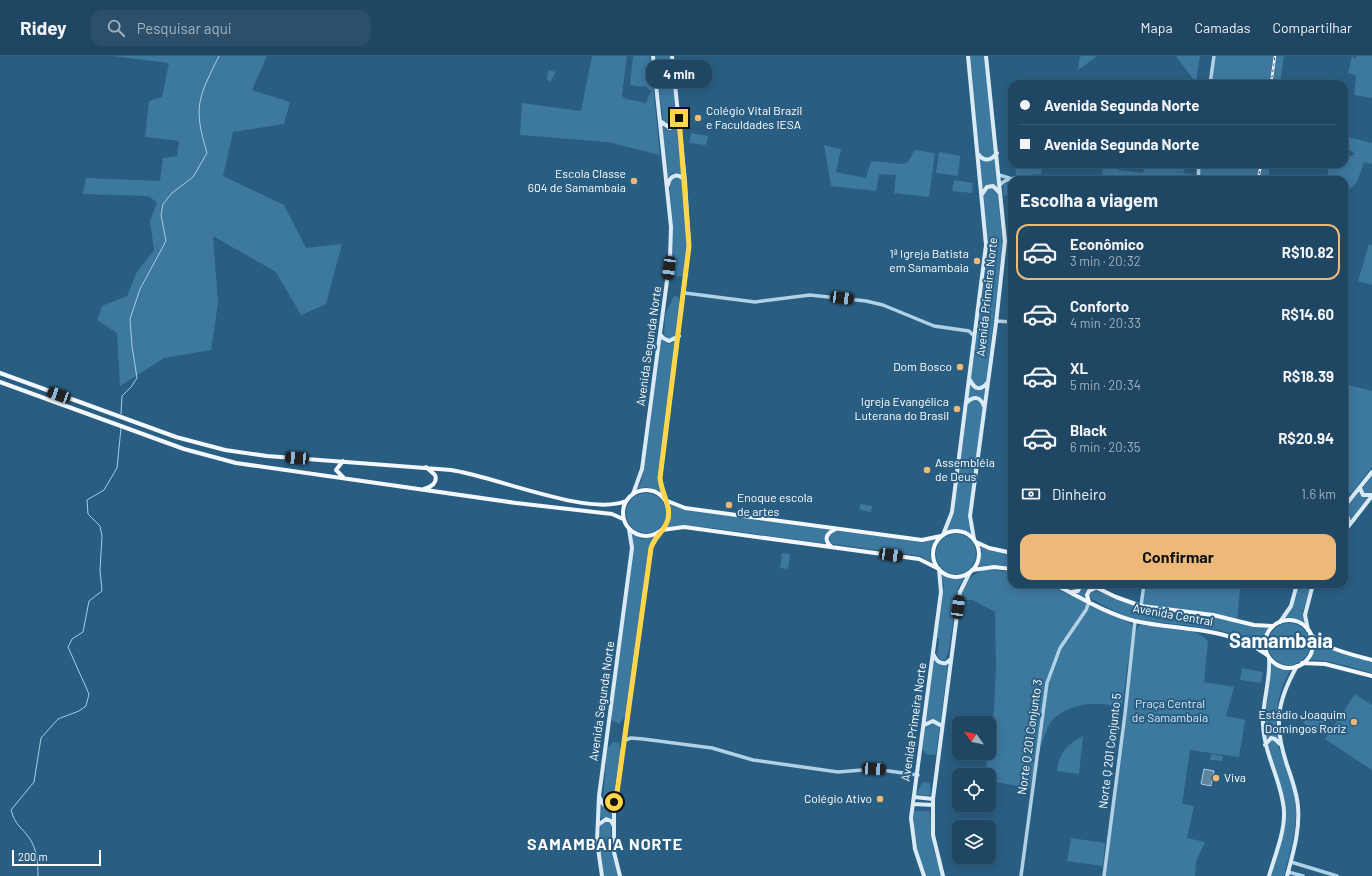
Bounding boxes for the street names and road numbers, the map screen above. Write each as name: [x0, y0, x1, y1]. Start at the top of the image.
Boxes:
street label: Avenida Primeira Norte: [973, 237, 999, 357]
street label: Avenida Segunda Norte: [633, 285, 663, 407]
street label: Avenida Central: [1132, 600, 1214, 628]
street label: Avenida Segunda Norte: [586, 640, 616, 762]
street label: Avenida Primeira Norte: [898, 662, 928, 782]
street label: Norte Q 201 Conjunto 3: [1014, 678, 1044, 795]
street label: Norte Q 201 Conjunto 5: [1095, 692, 1123, 809]

